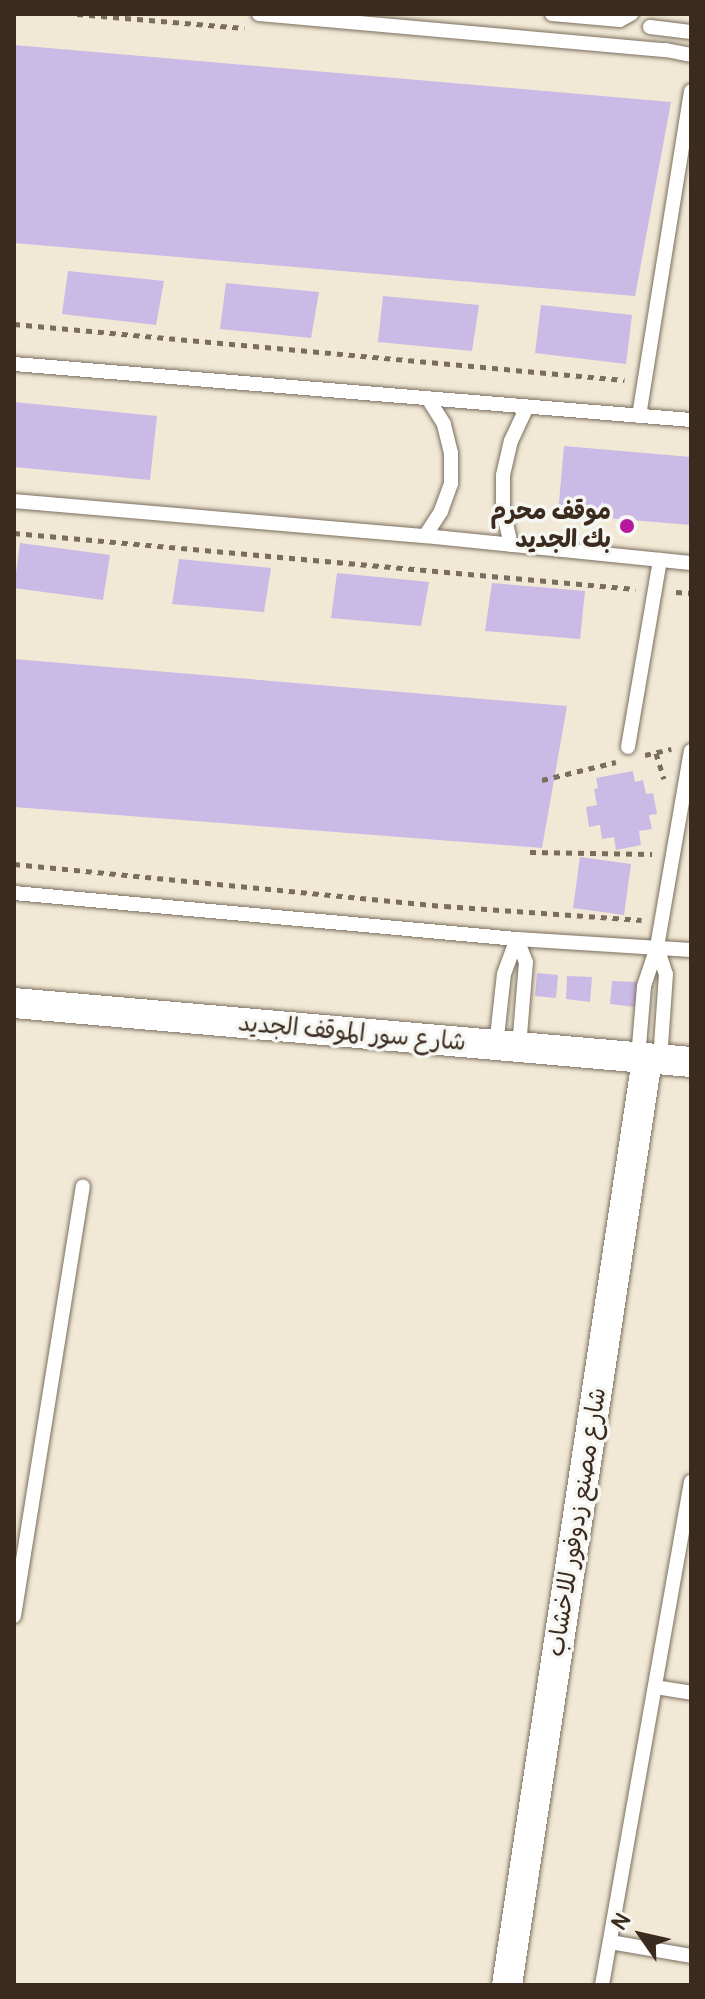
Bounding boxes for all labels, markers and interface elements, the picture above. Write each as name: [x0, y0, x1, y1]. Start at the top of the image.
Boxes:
place label: موقف محرم بك الجديد: [490, 498, 611, 554]
marker: موقف محرم بك الجديد: [618, 517, 636, 535]
street label: شارع سور الموقف الجديد: [237, 1009, 467, 1057]
street label: شارع مصنع زدوفور للاخشاب: [542, 1385, 612, 1659]
north arrow: [601, 1895, 681, 1975]
text: N: [605, 1908, 637, 1936]

